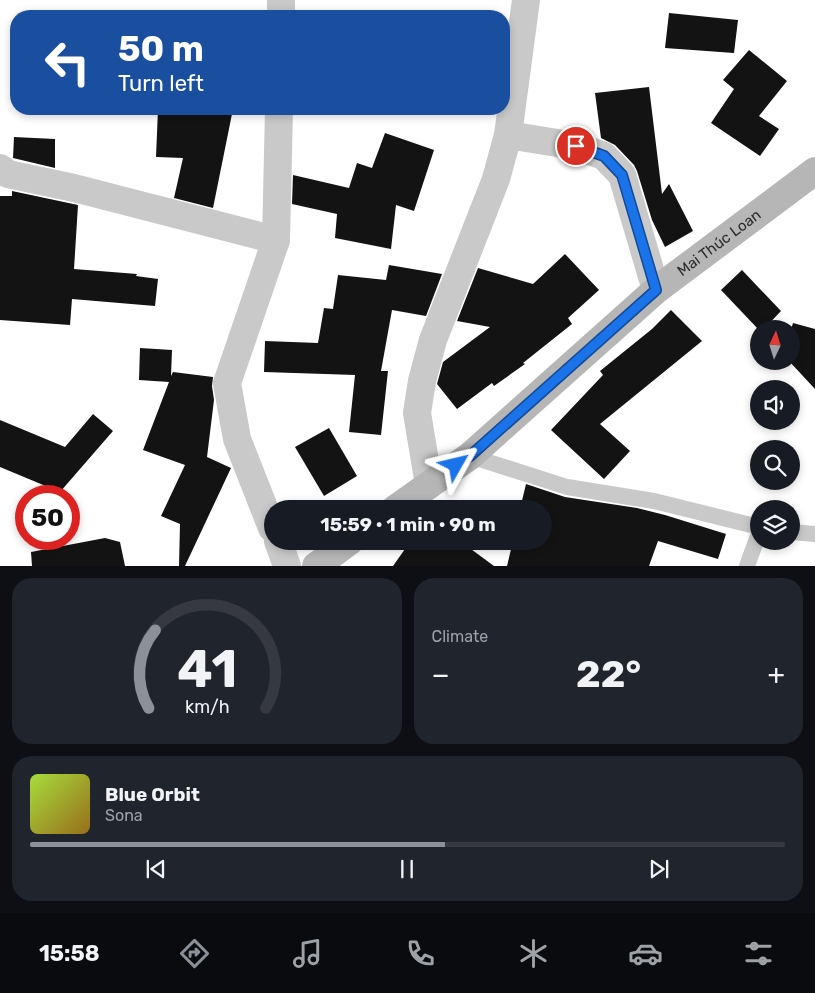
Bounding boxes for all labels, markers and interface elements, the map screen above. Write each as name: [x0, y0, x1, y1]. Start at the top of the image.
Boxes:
text: 50 m: [118, 28, 204, 70]
icon: left: [35, 30, 100, 95]
text: Turn left: [118, 70, 204, 97]
pin: [555, 125, 597, 167]
icon: arrive: [562, 132, 590, 160]
street label: Mai Thúc Loan: [674, 206, 765, 280]
north arrow: [750, 320, 800, 370]
map controls: [750, 320, 800, 550]
button: sound: [750, 380, 800, 430]
position arrow: [429, 438, 481, 490]
button: search: [750, 440, 800, 490]
speed limit sign: 50: [15, 485, 80, 550]
button: layers: [750, 500, 800, 550]
text: 15:59 · 1 min · 90 m: [320, 513, 496, 536]
text: Climate: [432, 627, 488, 646]
text: 41: [177, 638, 237, 700]
text: 22°: [576, 651, 641, 697]
text: −: [432, 658, 450, 691]
text: +: [768, 658, 785, 691]
text: km/h: [184, 696, 229, 717]
text: Blue Orbit: [105, 783, 200, 806]
text: Sona: [105, 806, 143, 825]
icon: previous: [142, 855, 170, 883]
icon: pause: [393, 855, 421, 883]
icon: next: [645, 855, 673, 883]
icon: directions: [177, 936, 212, 971]
icon: music: [290, 936, 325, 971]
icon: phone: [403, 936, 438, 971]
icon: climate: [516, 936, 551, 971]
icon: car: [628, 936, 663, 971]
icon: filters: [741, 936, 776, 971]
text: 15:58: [39, 940, 100, 967]

